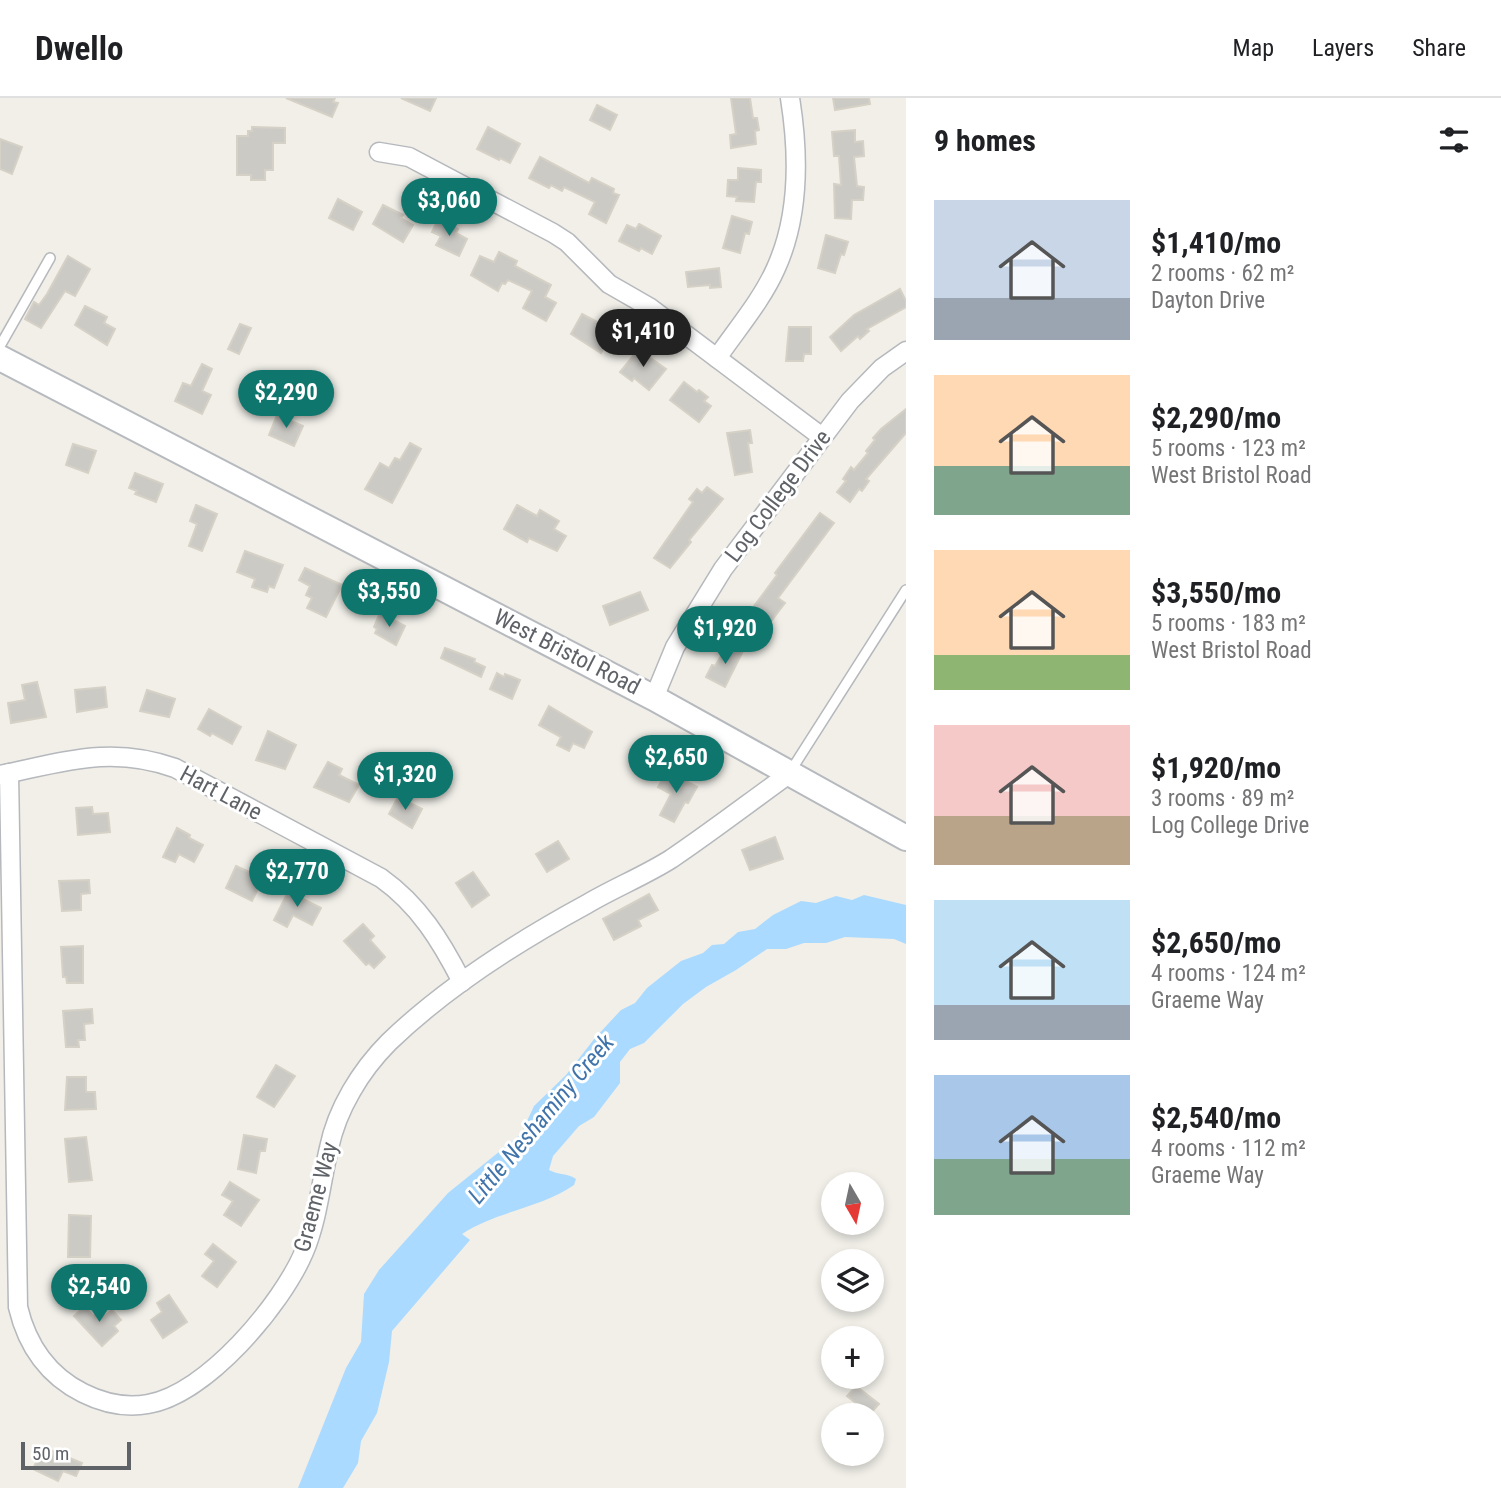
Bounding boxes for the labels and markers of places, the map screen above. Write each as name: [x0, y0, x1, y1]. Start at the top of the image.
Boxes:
pin: $3,060: [392, 178, 506, 238]
pin: $1,410: [586, 310, 700, 369]
pin: $2,290: [229, 370, 343, 430]
pin: $3,550: [332, 570, 446, 629]
pin: $1,920: [668, 606, 782, 666]
pin: $2,650: [619, 736, 733, 795]
pin: $1,320: [348, 752, 462, 812]
pin: $2,770: [240, 850, 354, 909]
pin: $2,540: [42, 1264, 156, 1324]

